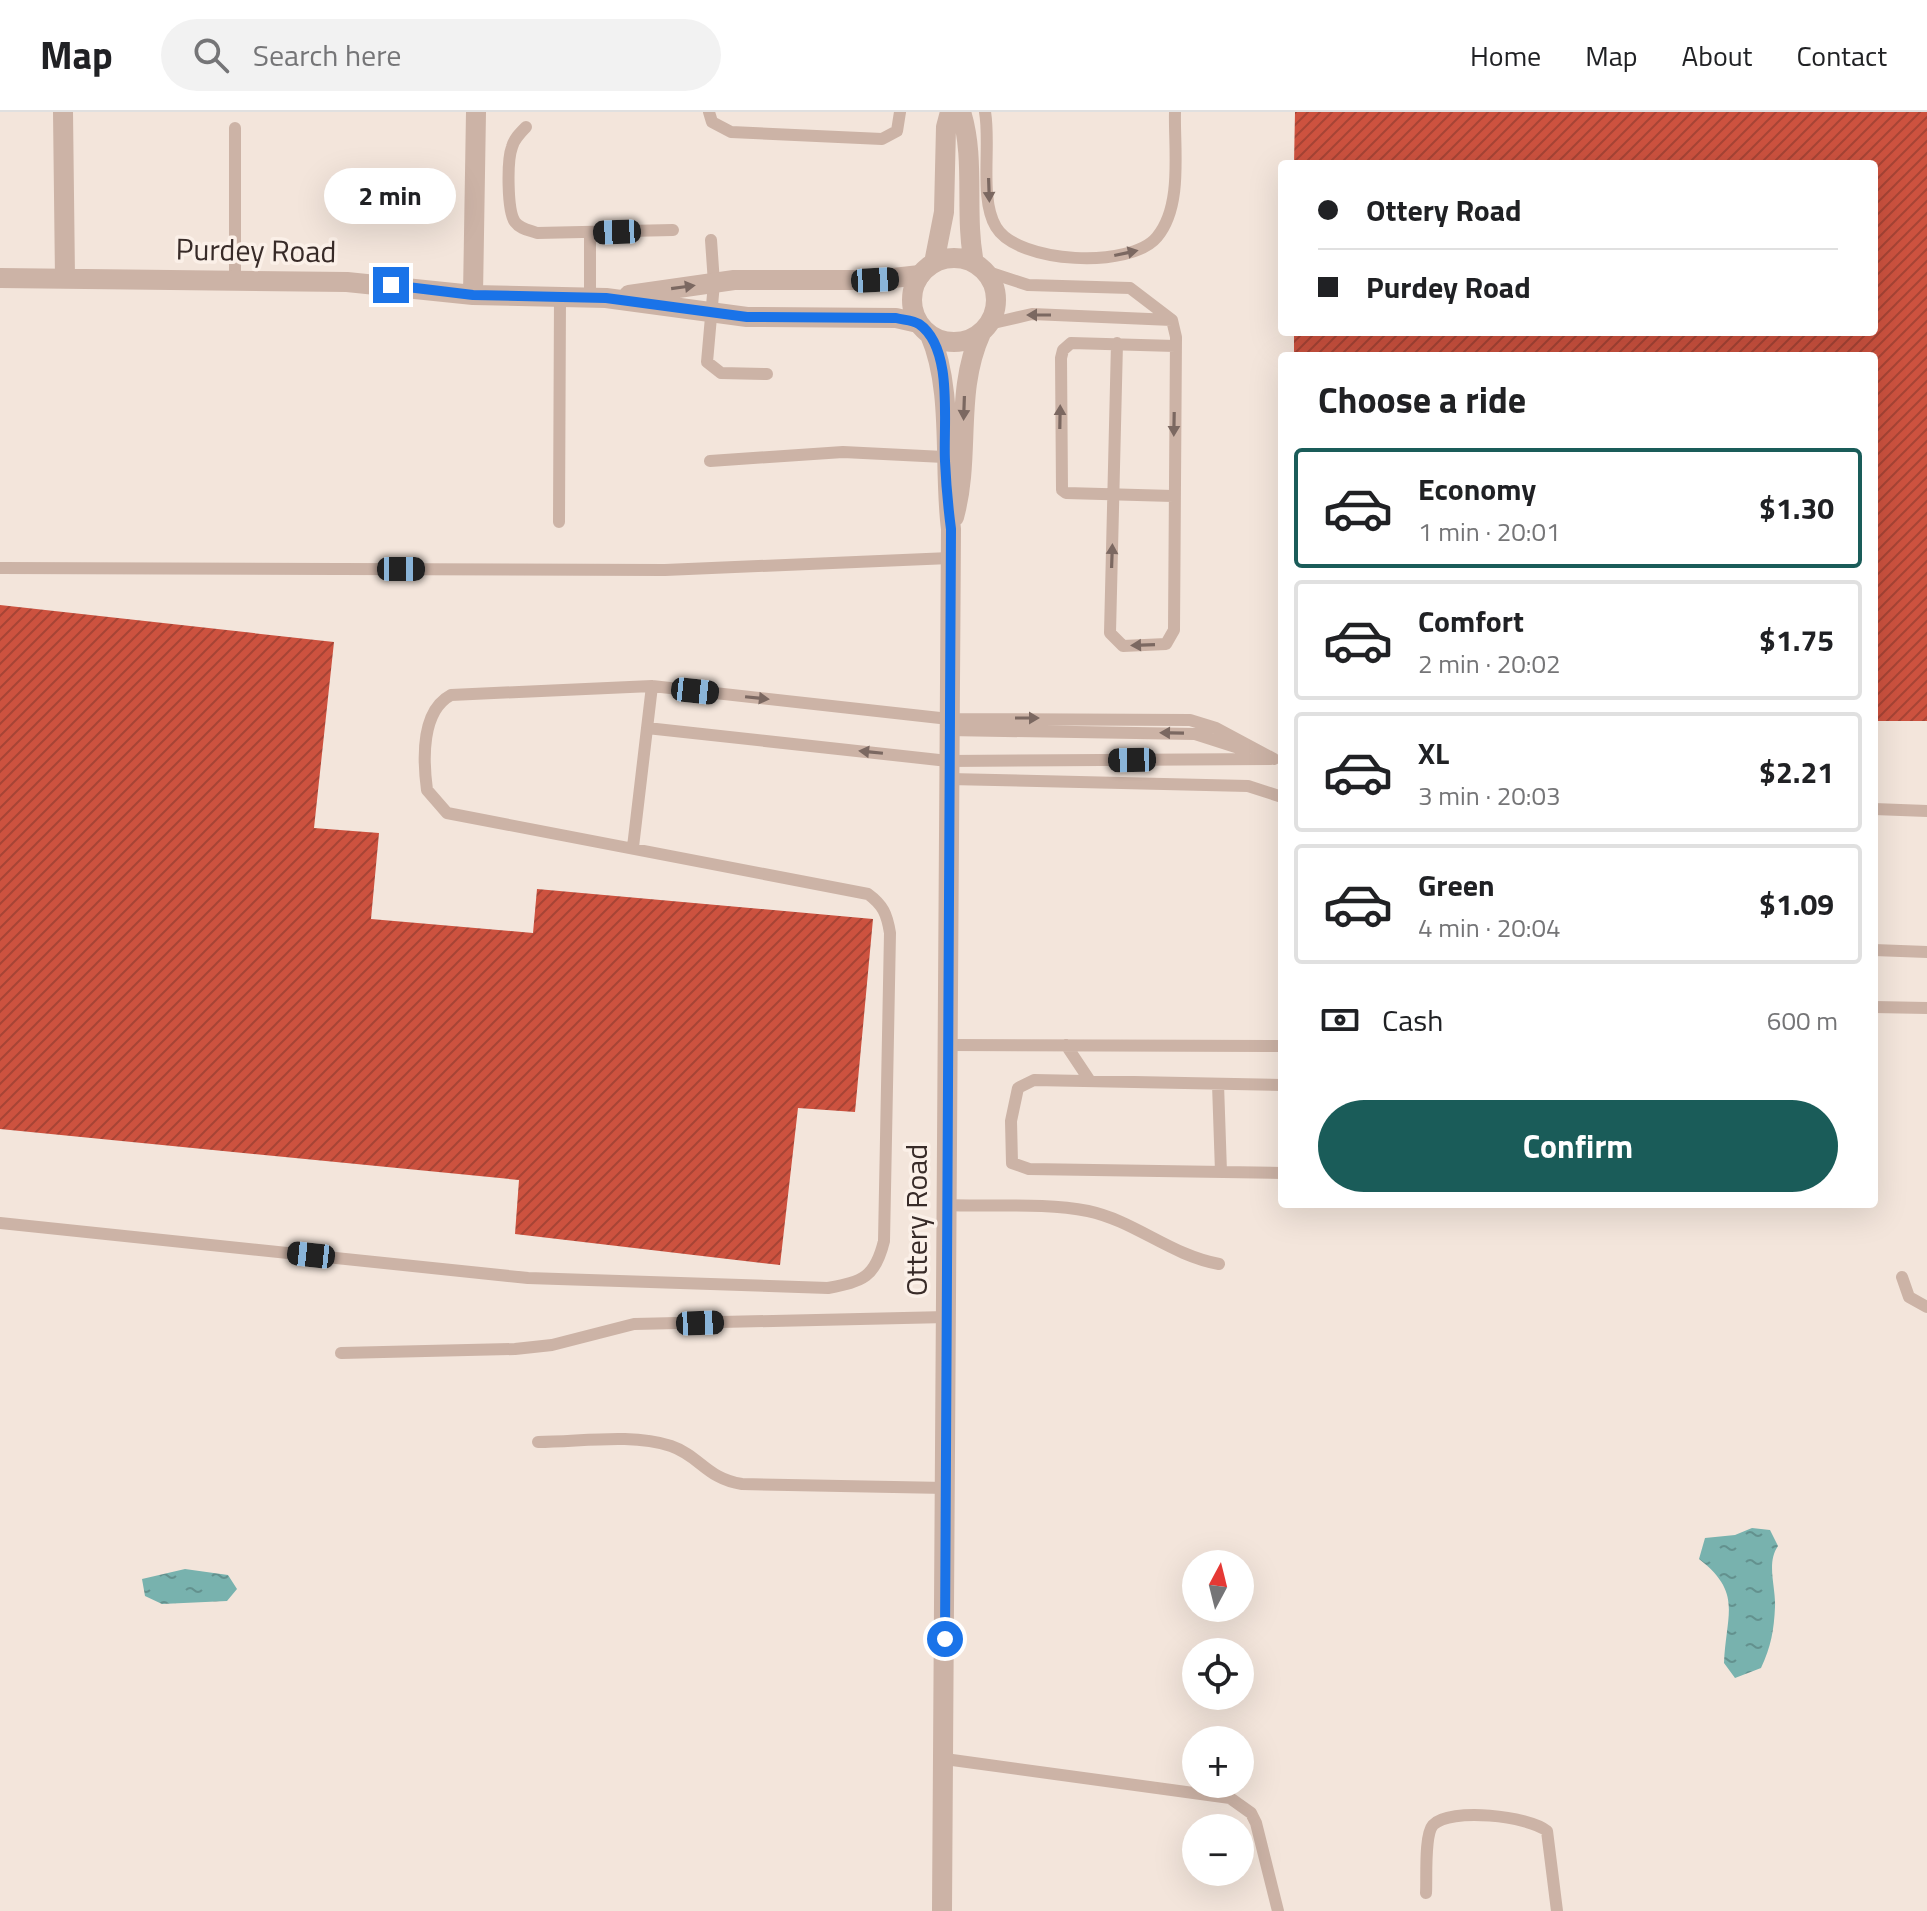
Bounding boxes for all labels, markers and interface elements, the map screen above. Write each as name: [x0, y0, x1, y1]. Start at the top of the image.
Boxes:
search box: [161, 19, 721, 91]
text: Map: [40, 26, 113, 84]
text: Search here: [253, 32, 402, 78]
icon: search: [189, 33, 233, 77]
text: Home: [1470, 34, 1541, 77]
text: Map: [1585, 34, 1638, 77]
text: About: [1682, 34, 1752, 77]
text: Contact: [1796, 34, 1887, 77]
callout: 2 min: [325, 169, 457, 225]
text: 2 min: [358, 176, 422, 215]
one-way arrow: [982, 178, 995, 203]
text: Ottery Road: [1366, 187, 1522, 233]
car: [593, 219, 641, 245]
street label: Purdey Road: [175, 226, 337, 274]
one-way arrow: [1113, 246, 1138, 259]
text: Purdey Road: [1366, 264, 1531, 310]
route end: [373, 267, 409, 303]
car: [850, 267, 900, 293]
one-way arrow: [671, 280, 696, 293]
one-way arrow: [1026, 309, 1051, 321]
text: Choose a ride: [1318, 372, 1526, 427]
one-way arrow: [958, 396, 970, 421]
one-way arrow: [1054, 404, 1066, 429]
one-way arrow: [1168, 412, 1180, 437]
text: Economy: [1418, 466, 1536, 512]
icon: car: [1322, 472, 1394, 544]
text: $1.30: [1759, 485, 1834, 531]
text: 1 min · 20:01: [1418, 512, 1561, 551]
one-way arrow: [1106, 543, 1119, 568]
car: [377, 557, 425, 581]
text: Comfort: [1418, 598, 1524, 644]
icon: car: [1322, 604, 1394, 676]
text: $1.75: [1759, 617, 1834, 663]
one-way arrow: [1130, 638, 1155, 651]
text: 2 min · 20:02: [1418, 644, 1561, 683]
car: [670, 677, 720, 705]
one-way arrow: [745, 691, 770, 704]
one-way arrow: [1015, 712, 1040, 724]
one-way arrow: [1159, 727, 1184, 740]
text: XL: [1418, 730, 1449, 776]
icon: car: [1322, 736, 1394, 808]
one-way arrow: [858, 746, 883, 759]
car: [1108, 748, 1156, 772]
text: $2.21: [1759, 749, 1834, 795]
text: 3 min · 20:03: [1418, 776, 1561, 815]
text: Green: [1418, 862, 1495, 908]
icon: car: [1322, 868, 1394, 940]
text: $1.09: [1759, 881, 1834, 927]
text: 4 min · 20:04: [1418, 908, 1561, 947]
text: Cash: [1382, 997, 1443, 1043]
icon: cash: [1318, 998, 1362, 1042]
text: 600 m: [1767, 1001, 1838, 1040]
button: Confirm: [1318, 1100, 1838, 1192]
street label: Ottery Road: [893, 1144, 939, 1296]
car: [286, 1241, 336, 1269]
car: [676, 1310, 724, 1336]
north arrow: [1182, 1550, 1254, 1622]
map controls: [1182, 1550, 1254, 1886]
route start: [927, 1621, 963, 1657]
button: locate: [1182, 1638, 1254, 1710]
button: +: [1182, 1726, 1254, 1798]
button: −: [1182, 1814, 1254, 1886]

